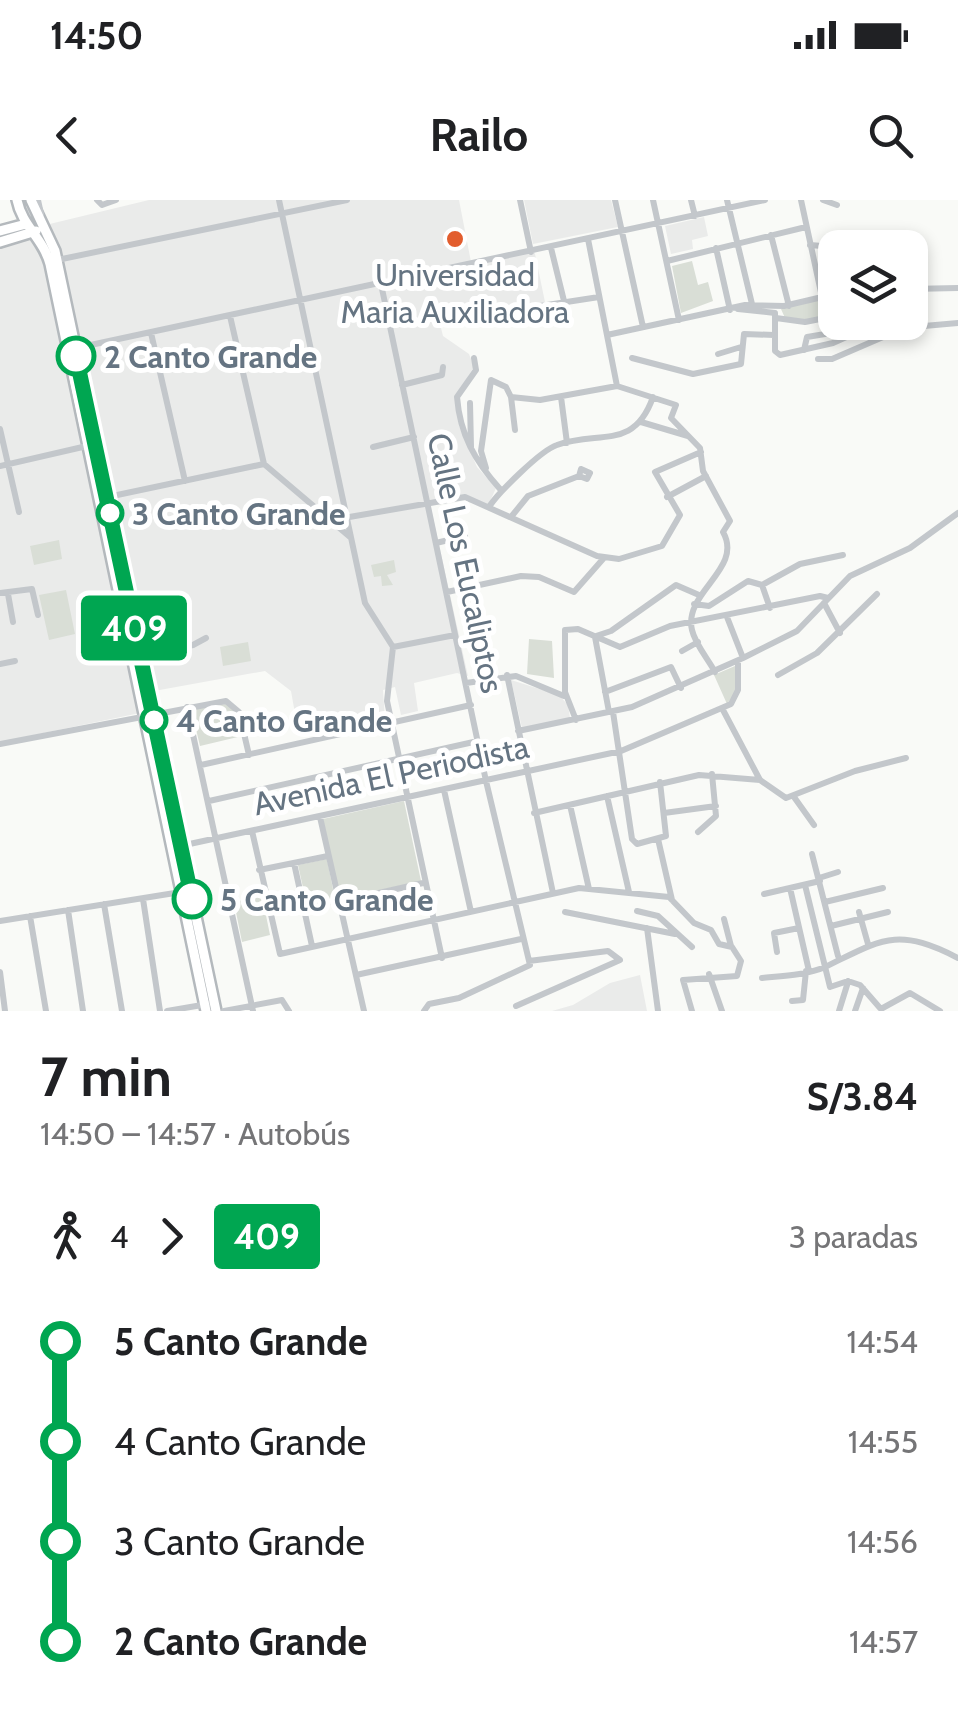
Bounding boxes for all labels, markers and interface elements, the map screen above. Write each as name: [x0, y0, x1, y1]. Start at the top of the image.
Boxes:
text: 14:50: [50, 12, 143, 59]
icon: back: [40, 108, 95, 163]
text: Railo: [430, 108, 528, 162]
icon: search: [863, 108, 918, 163]
marker: Universidad Maria Auxiliadora: [444, 228, 466, 250]
map controls: [818, 230, 928, 340]
button: layers: [818, 230, 928, 340]
place label: Universidad Maria Auxiliadora: [341, 255, 570, 331]
marker: 2 Canto Grande: [57, 337, 95, 375]
place label: 2 Canto Grande: [104, 337, 317, 376]
street label: Calle Los Eucaliptos: [419, 430, 513, 696]
place label: 3 Canto Grande: [132, 494, 346, 533]
marker: 3 Canto Grande: [97, 500, 123, 526]
line badge: 409: [76, 596, 192, 660]
text: 409: [101, 607, 167, 650]
place label: 4 Canto Grande: [176, 701, 392, 740]
marker: 4 Canto Grande: [141, 707, 167, 733]
street label: Avenida El Periodista: [250, 727, 533, 823]
marker: 5 Canto Grande: [173, 880, 211, 918]
place label: 5 Canto Grande: [220, 880, 433, 919]
text: 7 min: [40, 1043, 172, 1110]
text: S/3.84: [807, 1073, 918, 1120]
text: 14:50 – 14:57 · Autobús: [40, 1114, 350, 1153]
icon: walk: [40, 1209, 95, 1264]
icon: forward: [144, 1209, 199, 1264]
text: 409: [234, 1215, 300, 1258]
text: 4: [110, 1217, 129, 1256]
text: 3 paradas: [789, 1217, 918, 1256]
text: 5 Canto Grande: [114, 1318, 368, 1365]
text: 14:54: [847, 1322, 918, 1361]
text: 4 Canto Grande: [114, 1418, 366, 1465]
text: 14:55: [848, 1422, 918, 1461]
text: 3 Canto Grande: [114, 1518, 365, 1565]
text: 14:56: [847, 1522, 918, 1561]
text: 2 Canto Grande: [114, 1618, 367, 1665]
text: 14:57: [849, 1622, 918, 1661]

